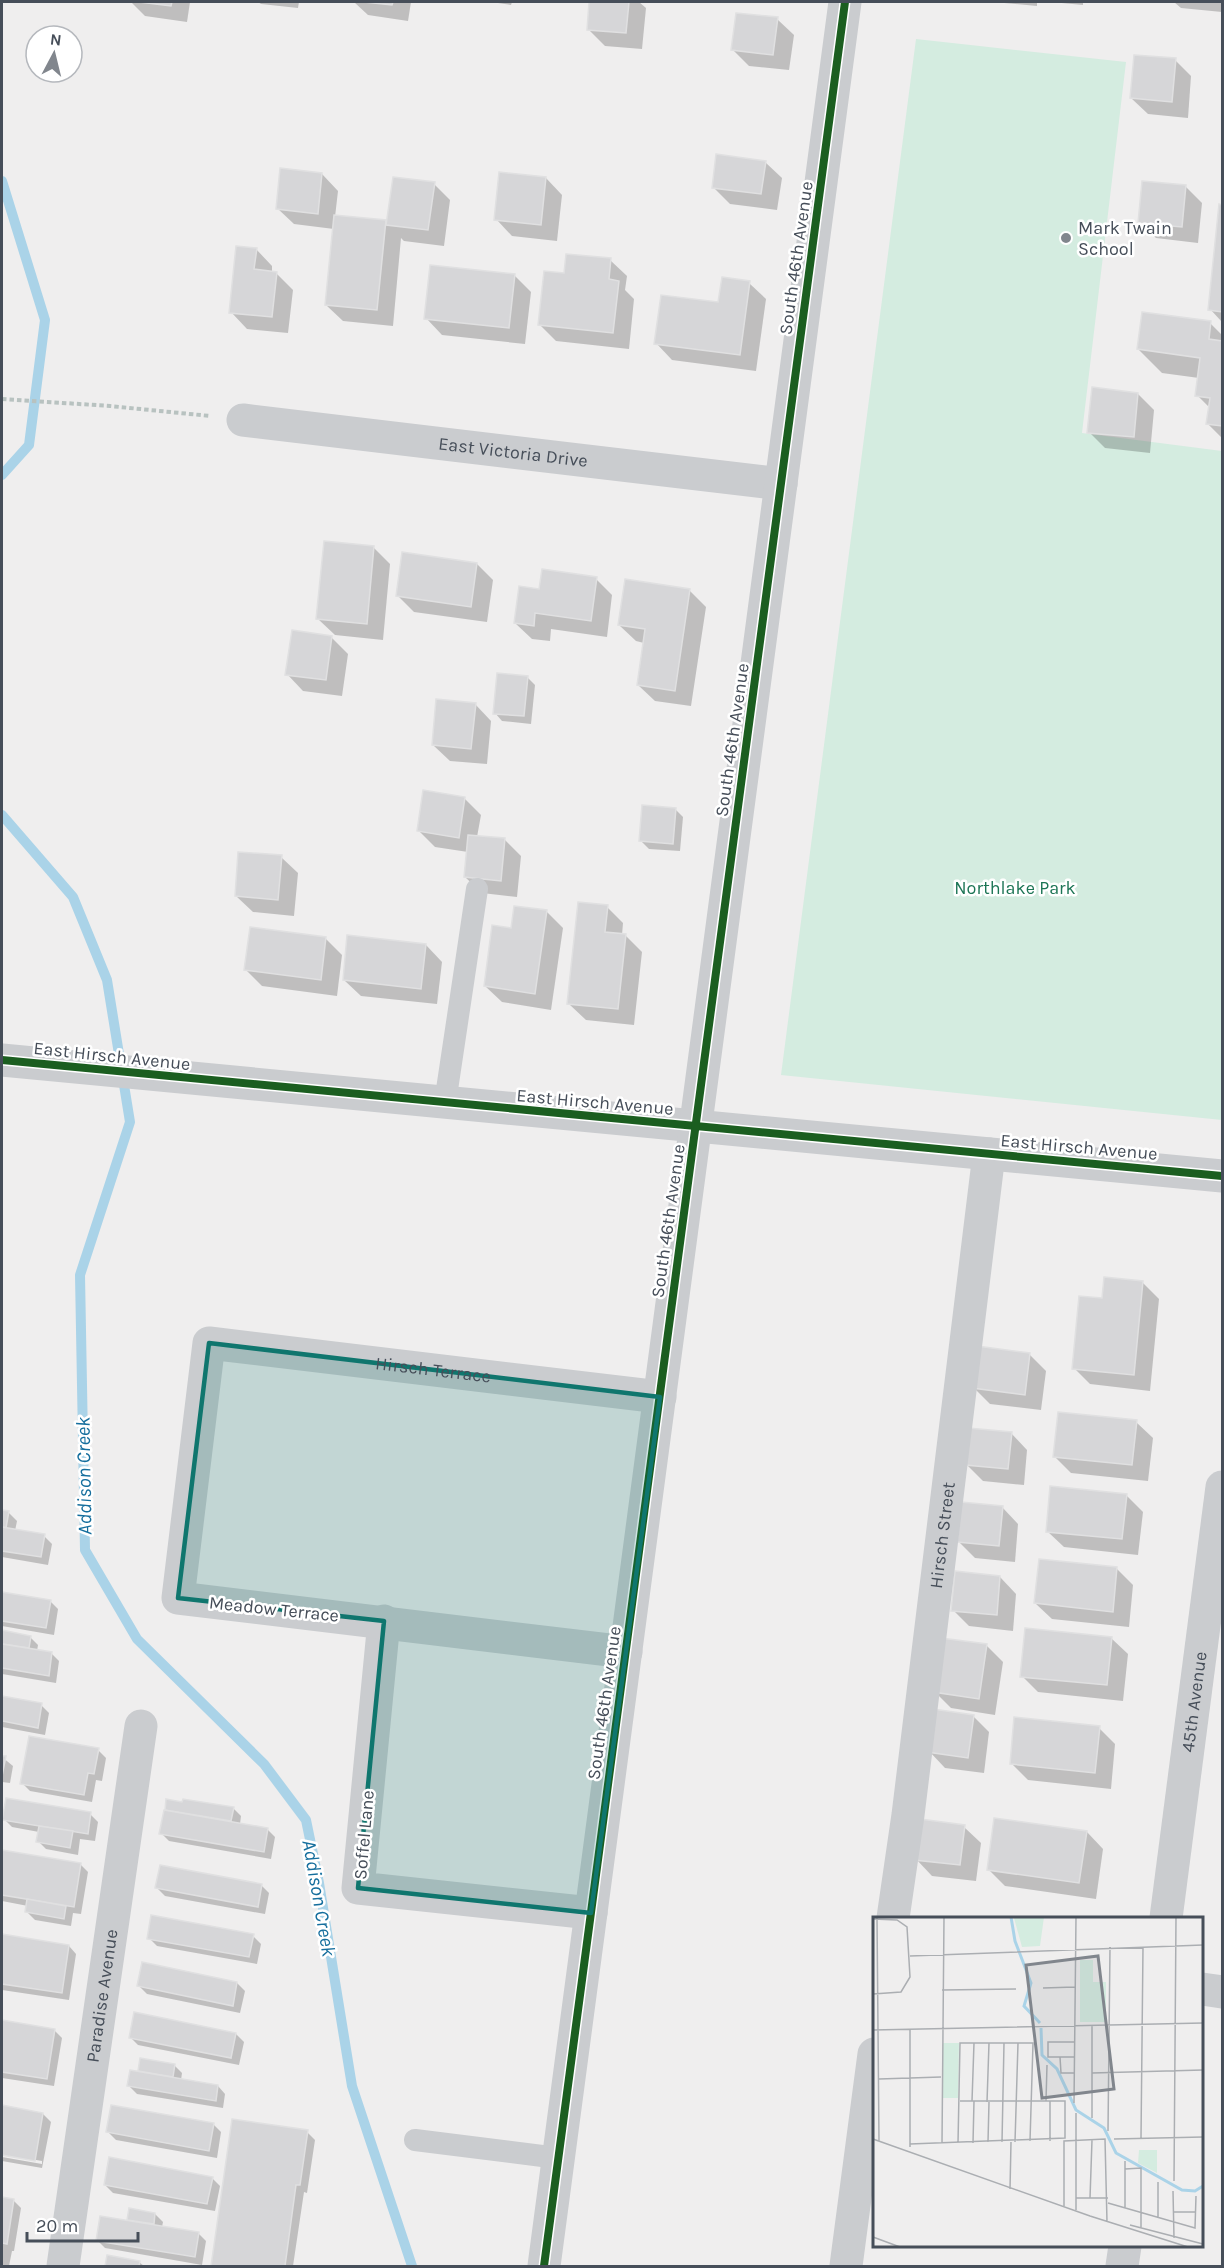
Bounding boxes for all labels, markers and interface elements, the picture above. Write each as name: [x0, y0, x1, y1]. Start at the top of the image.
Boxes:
north arrow: [24, 24, 84, 84]
text: N: [49, 29, 63, 50]
street label: South 46th Avenue: [774, 180, 818, 336]
place label: Mark Twain School: [1078, 217, 1172, 260]
marker: Mark Twain School: [1059, 231, 1073, 245]
street label: East Victoria Drive: [437, 432, 589, 472]
street label: South 46th Avenue: [710, 662, 754, 818]
park label: Northlake Park: [954, 877, 1076, 899]
street label: East Hirsch Avenue: [33, 1037, 191, 1075]
street label: East Hirsch Avenue: [516, 1084, 674, 1120]
street label: East Hirsch Avenue: [1000, 1129, 1158, 1165]
street label: South 46th Avenue: [646, 1143, 690, 1299]
street label: Hirsch Terrace: [374, 1352, 492, 1388]
water label: Addison Creek: [71, 1416, 97, 1535]
street label: Hirsch Street: [925, 1480, 960, 1590]
street label: Meadow Terrace: [208, 1591, 340, 1627]
street label: South 46th Avenue: [582, 1625, 626, 1781]
street label: 45th Avenue: [1177, 1650, 1212, 1754]
street label: Soffel Lane: [349, 1789, 379, 1881]
water label: Addison Creek: [297, 1838, 341, 1959]
inset map: [873, 1917, 1203, 2247]
street label: Paradise Avenue: [82, 1928, 123, 2064]
scale bar: [27, 2205, 138, 2243]
text: 20 m: [36, 2215, 78, 2237]

